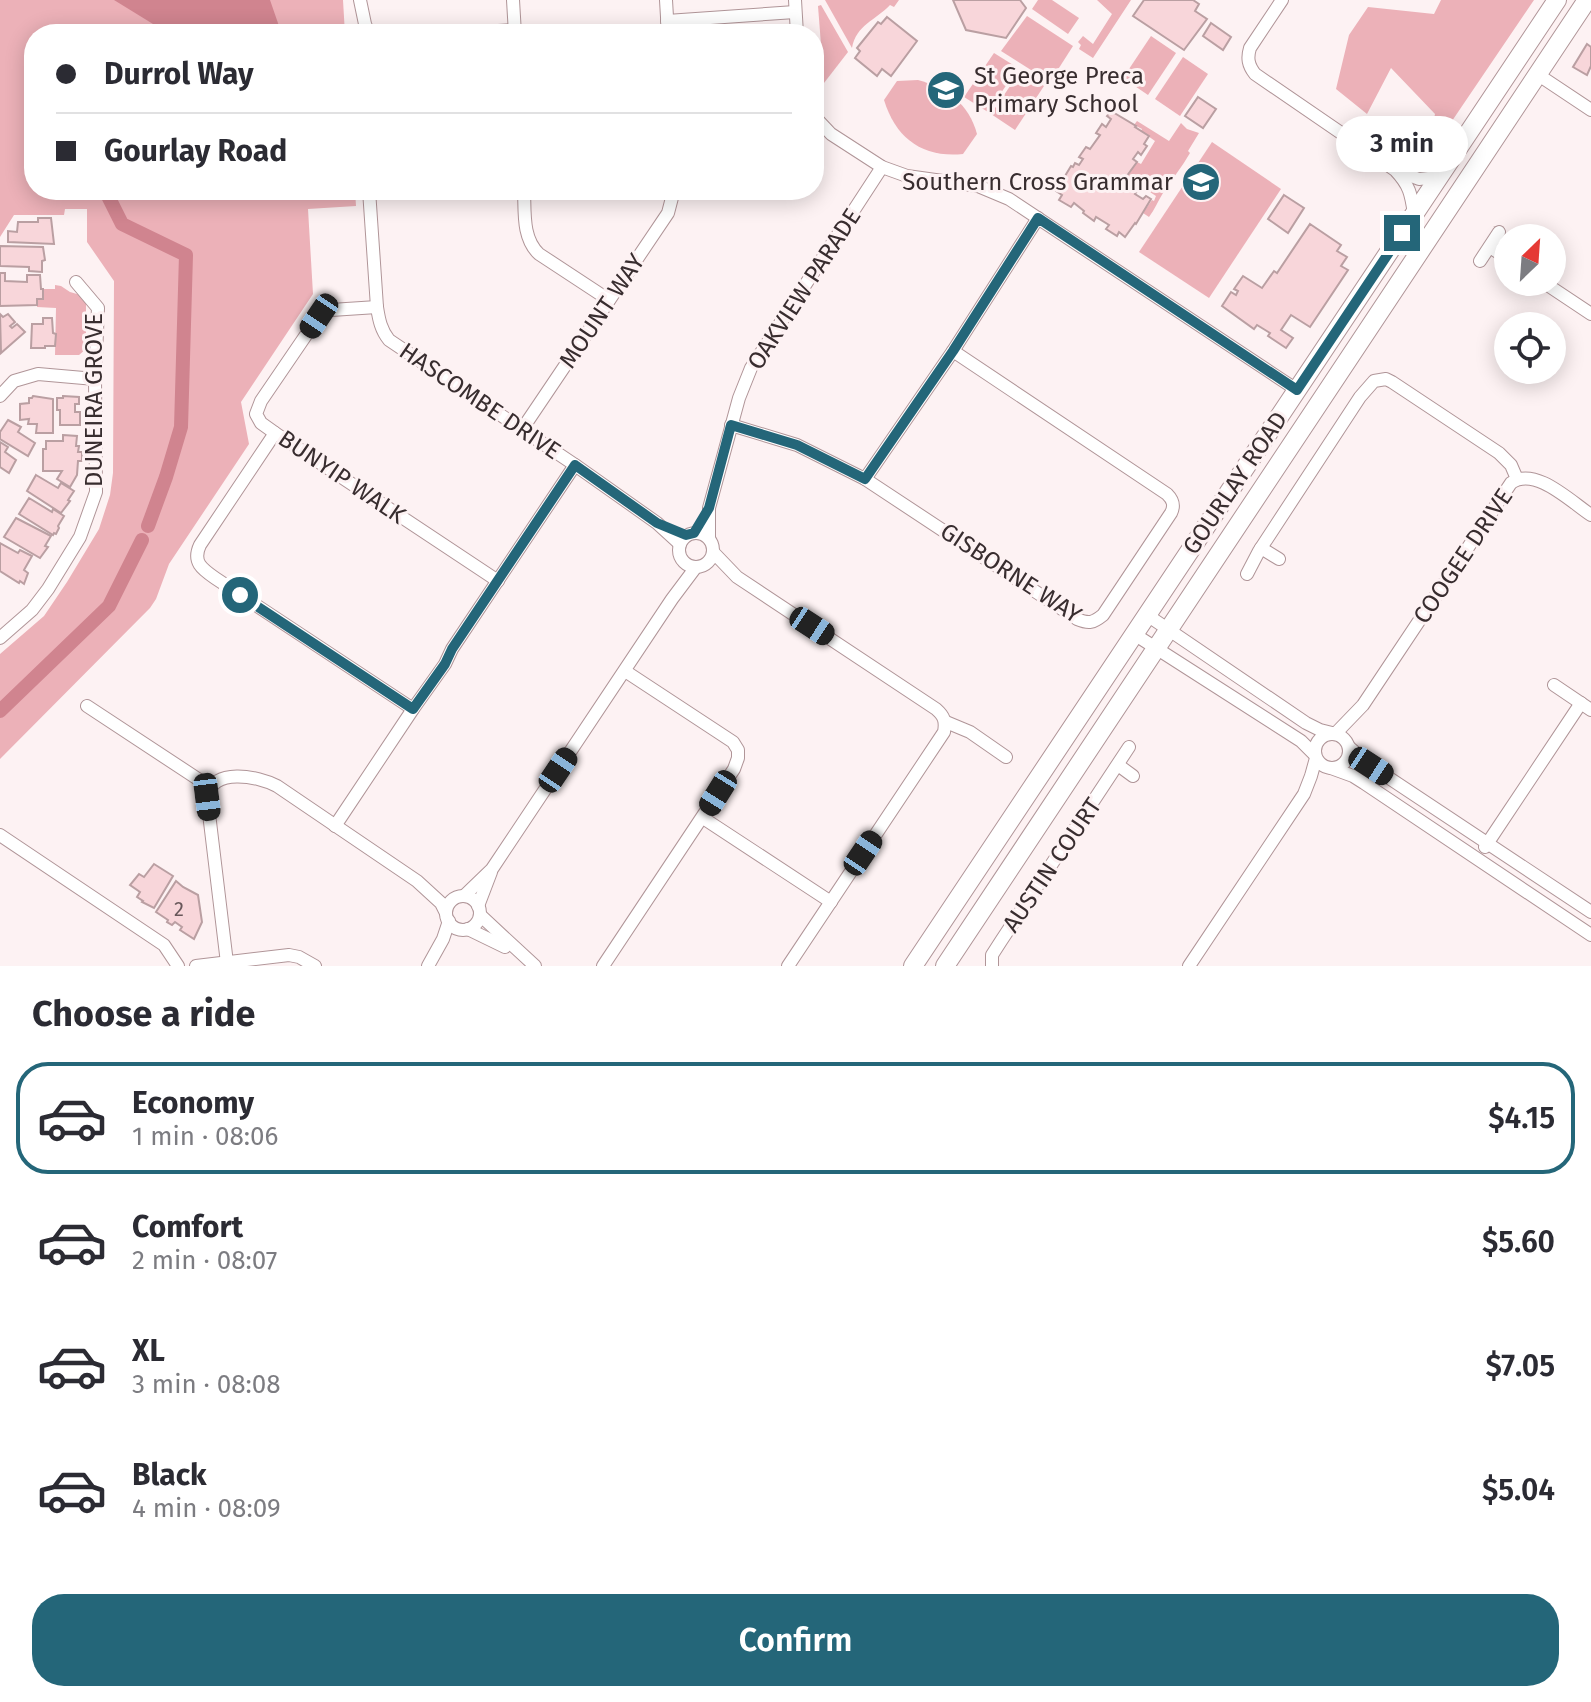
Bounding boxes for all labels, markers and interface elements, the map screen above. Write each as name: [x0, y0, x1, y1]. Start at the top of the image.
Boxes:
text: Durrol Way: [104, 56, 253, 92]
place label: St George Preca Primary School: [974, 62, 1144, 118]
school or university icon: St George Preca Primary School: [925, 69, 967, 111]
callout: 3 min: [1336, 117, 1468, 173]
text: 3 min: [1370, 128, 1434, 159]
text: Gourlay Road: [104, 133, 287, 169]
school or university icon: Southern Cross Grammar: [1180, 161, 1222, 203]
place label: Southern Cross Grammar: [902, 168, 1174, 196]
street label: OAKVIEW PARADE: [741, 203, 867, 375]
route end: [1384, 215, 1420, 251]
north arrow: [1494, 224, 1566, 296]
map controls: [1494, 224, 1566, 384]
street label: MOUNT WAY: [554, 248, 651, 373]
car: [296, 289, 342, 343]
button: locate: [1494, 312, 1566, 384]
street label: DUNEIRA GROVE: [80, 313, 108, 487]
street label: HASCOMBE DRIVE: [394, 337, 566, 465]
street label: GOURLAY ROAD: [1177, 406, 1293, 560]
street label: BUNYIP WALK: [273, 424, 412, 530]
street label: COOGEE DRIVE: [1408, 483, 1518, 629]
street label: GISBORNE WAY: [935, 517, 1087, 629]
route start: [222, 577, 258, 613]
car: [785, 603, 839, 649]
car: [535, 743, 581, 797]
car: [1344, 743, 1398, 789]
car: [695, 766, 741, 820]
car: [192, 772, 222, 822]
street label: AUSTIN COURT: [997, 792, 1108, 937]
car: [840, 826, 886, 880]
house number: 2: [174, 897, 184, 921]
text: Choose a ride: [32, 992, 255, 1036]
icon: car: [36, 1082, 108, 1154]
text: Economy: [132, 1085, 254, 1121]
text: $4.15: [1488, 1100, 1555, 1136]
text: 1 min · 08:06: [132, 1121, 278, 1152]
icon: car: [36, 1206, 108, 1278]
text: Comfort: [132, 1209, 243, 1245]
text: $5.60: [1482, 1224, 1555, 1260]
text: 2 min · 08:07: [132, 1245, 277, 1276]
icon: car: [36, 1330, 108, 1402]
text: XL: [132, 1333, 165, 1369]
text: $7.05: [1485, 1348, 1555, 1384]
text: 3 min · 08:08: [132, 1369, 281, 1400]
icon: car: [36, 1454, 108, 1526]
text: Black: [132, 1457, 207, 1493]
text: $5.04: [1482, 1472, 1555, 1508]
text: 4 min · 08:09: [132, 1493, 281, 1524]
button: Confirm: [32, 1594, 1559, 1686]

